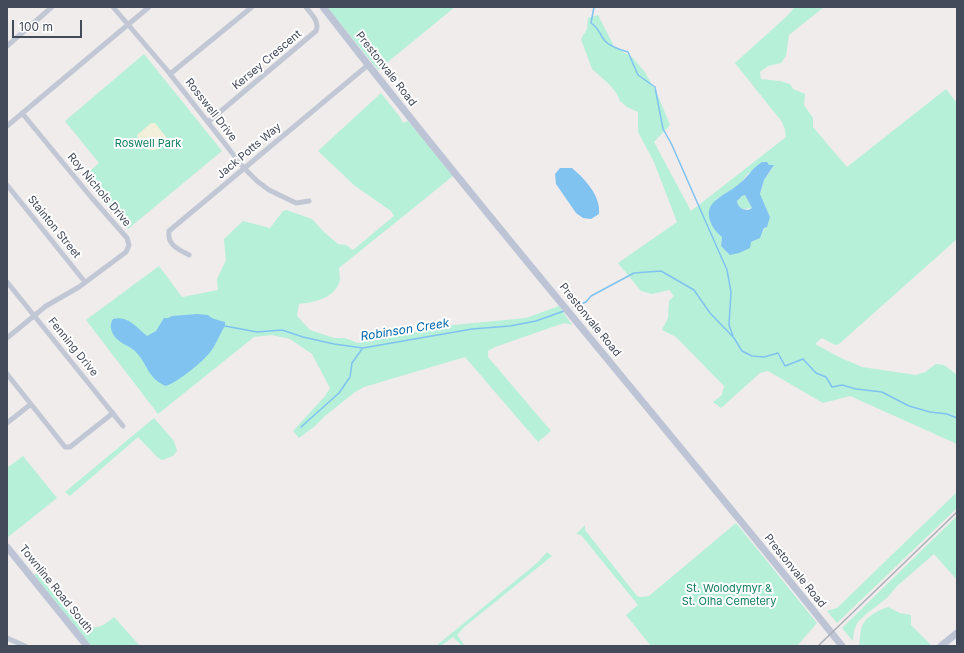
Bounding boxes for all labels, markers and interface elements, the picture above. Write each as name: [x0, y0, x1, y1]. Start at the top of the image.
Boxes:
scale bar: [14, 12, 84, 38]
text: 100 m: [19, 19, 53, 34]
street label: Kersey Crescent: [230, 27, 304, 93]
street label: Prestonvale Road: [353, 29, 419, 109]
street label: Rosswell Drive: [182, 76, 240, 144]
street label: Jack Potts Way: [214, 120, 284, 182]
park label: Roswell Park: [115, 137, 181, 151]
street label: Roy Nichols Drive: [64, 151, 134, 229]
street label: Stainton Street: [25, 193, 83, 261]
street label: Prestonvale Road: [556, 281, 624, 359]
street label: Fenning Drive: [45, 315, 101, 379]
water label: Robinson Creek: [360, 316, 450, 344]
street label: Prestonvale Road: [761, 532, 829, 610]
street label: Townline Road South: [16, 542, 96, 636]
park label: St. Wolodymyr & St. Olha Cemetery: [682, 582, 776, 608]

